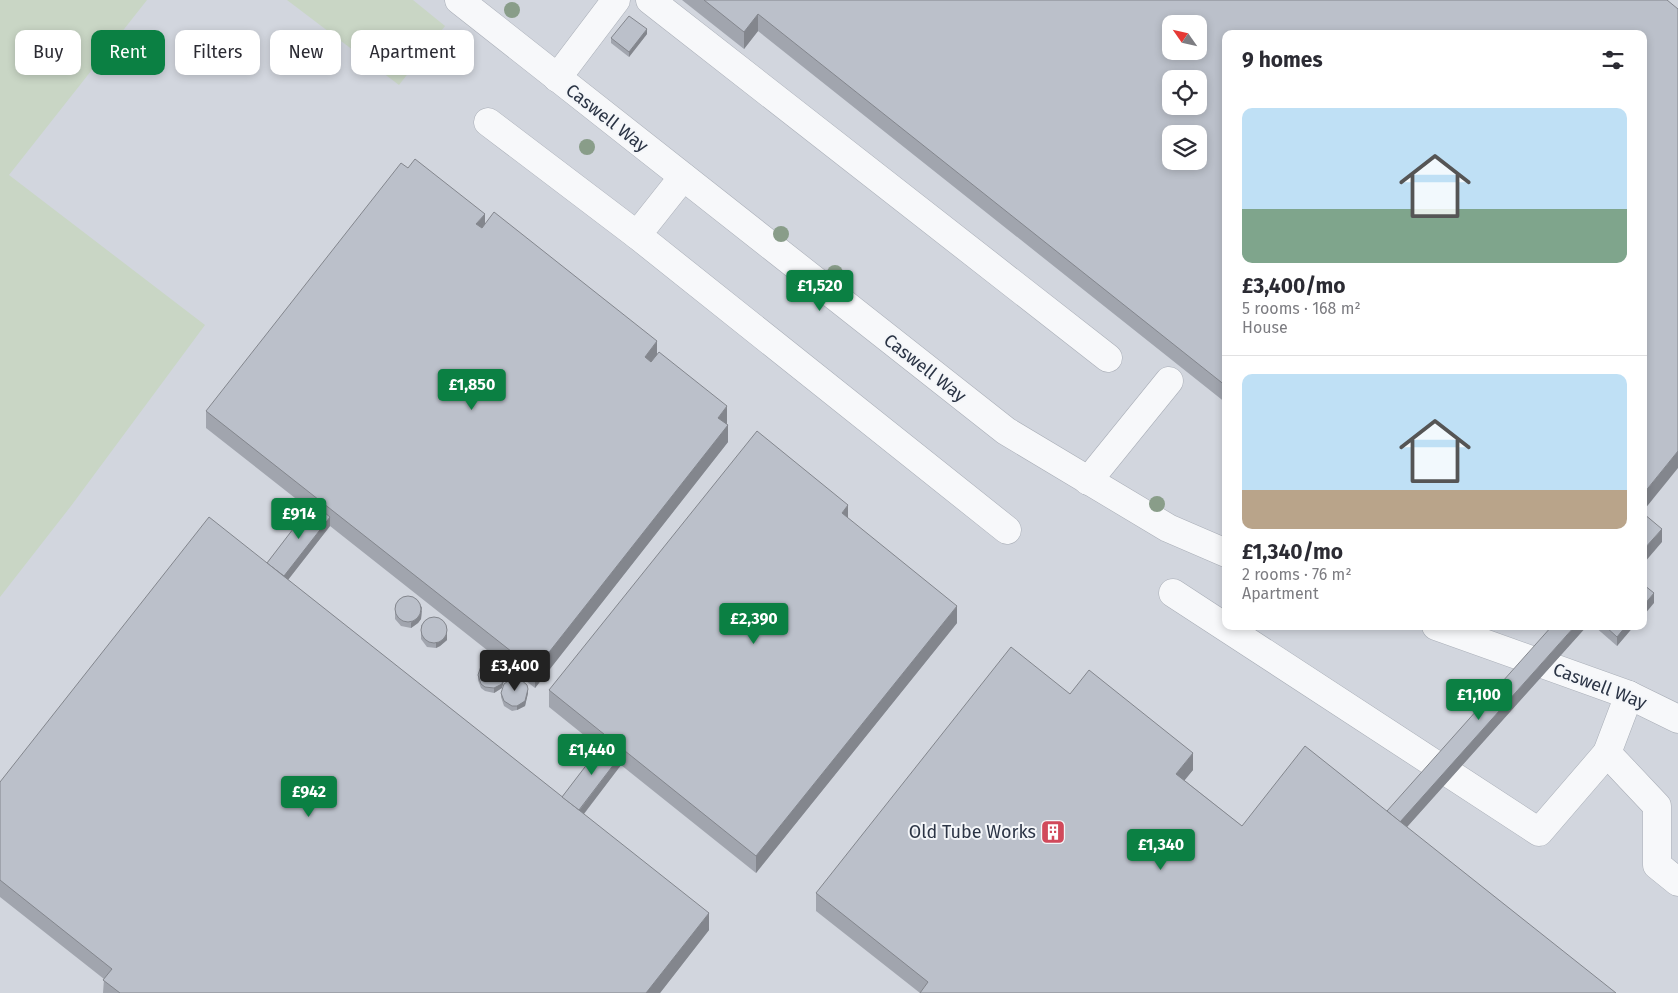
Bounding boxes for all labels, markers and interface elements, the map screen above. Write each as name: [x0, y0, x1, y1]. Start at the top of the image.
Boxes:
north arrow: [1162, 15, 1208, 60]
map controls: [1162, 15, 1207, 170]
chip: Buy: [15, 30, 81, 75]
chip: Rent: [91, 30, 165, 75]
chip: Filters: [175, 30, 260, 75]
chip: New: [270, 30, 341, 75]
chip: Apartment: [351, 30, 474, 75]
icon: filters: [1599, 46, 1627, 74]
text: 9 homes: [1242, 47, 1323, 73]
button: locate: [1162, 70, 1207, 115]
street label: Caswell Way: [561, 79, 653, 157]
button: layers: [1162, 125, 1207, 170]
icon: home: [1390, 141, 1480, 231]
pin: £1,520: [779, 270, 861, 312]
text: £3,400/mo: [1242, 273, 1346, 299]
text: £1,520: [797, 276, 843, 295]
text: 5 rooms · 168 m²: [1242, 299, 1361, 318]
text: House: [1242, 318, 1288, 337]
street label: Caswell Way: [879, 329, 971, 407]
pin: £1,850: [431, 368, 513, 411]
text: £1,850: [449, 375, 495, 394]
icon: home: [1390, 406, 1480, 496]
pin: £914: [269, 498, 329, 540]
text: £914: [282, 504, 316, 523]
text: £1,340/mo: [1242, 539, 1343, 565]
text: 2 rooms · 76 m²: [1242, 565, 1352, 584]
text: Apartment: [1242, 584, 1319, 603]
pin: £2,390: [713, 602, 795, 645]
text: £2,390: [730, 609, 778, 628]
pin: £3,400: [474, 650, 556, 692]
text: £3,400: [491, 656, 539, 675]
street label: Caswell Way: [1550, 658, 1650, 714]
pin: £1,100: [1438, 678, 1520, 721]
text: £1,100: [1457, 685, 1501, 704]
pin: £1,440: [551, 734, 633, 776]
text: £1,440: [569, 740, 615, 759]
pin: £942: [279, 776, 339, 818]
text: £942: [292, 782, 326, 801]
building icon: Old Tube Works: [1040, 819, 1066, 845]
place label: Old Tube Works: [909, 821, 1036, 843]
pin: £1,340: [1120, 828, 1202, 871]
text: £1,340: [1138, 835, 1184, 854]

